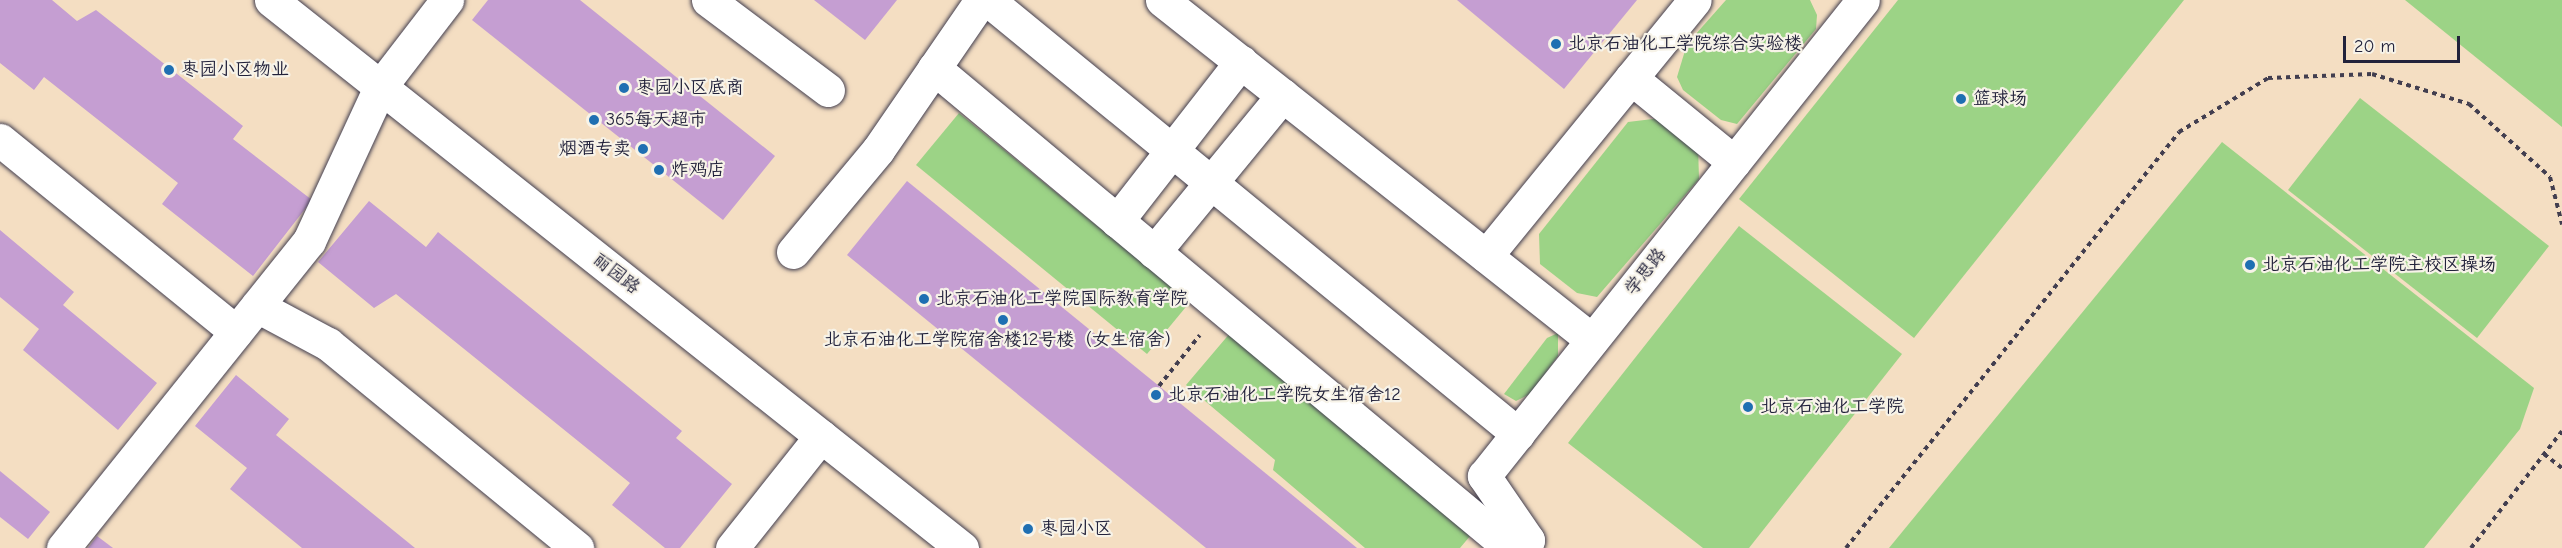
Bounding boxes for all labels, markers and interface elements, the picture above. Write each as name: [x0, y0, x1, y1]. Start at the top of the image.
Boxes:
scale bar: [2346, 24, 2463, 62]
place label: 北京石油化工学院综合实验楼: [1568, 33, 1802, 55]
text: 20 m: [2354, 36, 2395, 57]
marker: 北京石油化工学院综合实验楼: [1549, 37, 1563, 51]
place label: 枣园小区物业: [181, 59, 289, 81]
marker: 枣园小区物业: [162, 63, 176, 77]
place label: 枣园小区底商: [636, 77, 744, 99]
marker: 枣园小区底商: [617, 81, 631, 95]
place label: 篮球场: [1973, 88, 2027, 110]
marker: 篮球场: [1954, 92, 1968, 106]
place label: 365每天超市: [606, 109, 707, 131]
marker: 365每天超市: [587, 113, 601, 127]
place label: 烟酒专卖: [559, 138, 631, 160]
marker: 烟酒专卖: [636, 142, 650, 156]
place label: 炸鸡店: [671, 159, 725, 181]
marker: 炸鸡店: [652, 163, 666, 177]
street label: 学思路: [1621, 244, 1671, 300]
street label: 丽园路: [588, 249, 644, 299]
place label: 北京石油化工学院主校区操场: [2262, 254, 2496, 276]
marker: 北京石油化工学院主校区操场: [2243, 258, 2257, 272]
place label: 北京石油化工学院国际教育学院: [936, 288, 1188, 310]
marker: 北京石油化工学院国际教育学院: [917, 292, 931, 306]
marker: 北京石油化工学院宿舍楼12号楼（女生宿舍）: [996, 313, 1010, 327]
place label: 北京石油化工学院宿舍楼12号楼（女生宿舍）: [824, 329, 1182, 351]
place label: 北京石油化工学院女生宿舍12: [1168, 384, 1401, 406]
marker: 北京石油化工学院女生宿舍12: [1149, 388, 1163, 402]
place label: 北京石油化工学院: [1760, 396, 1904, 418]
marker: 北京石油化工学院: [1741, 400, 1755, 414]
place label: 枣园小区: [1040, 518, 1112, 540]
marker: 枣园小区: [1021, 522, 1035, 536]

